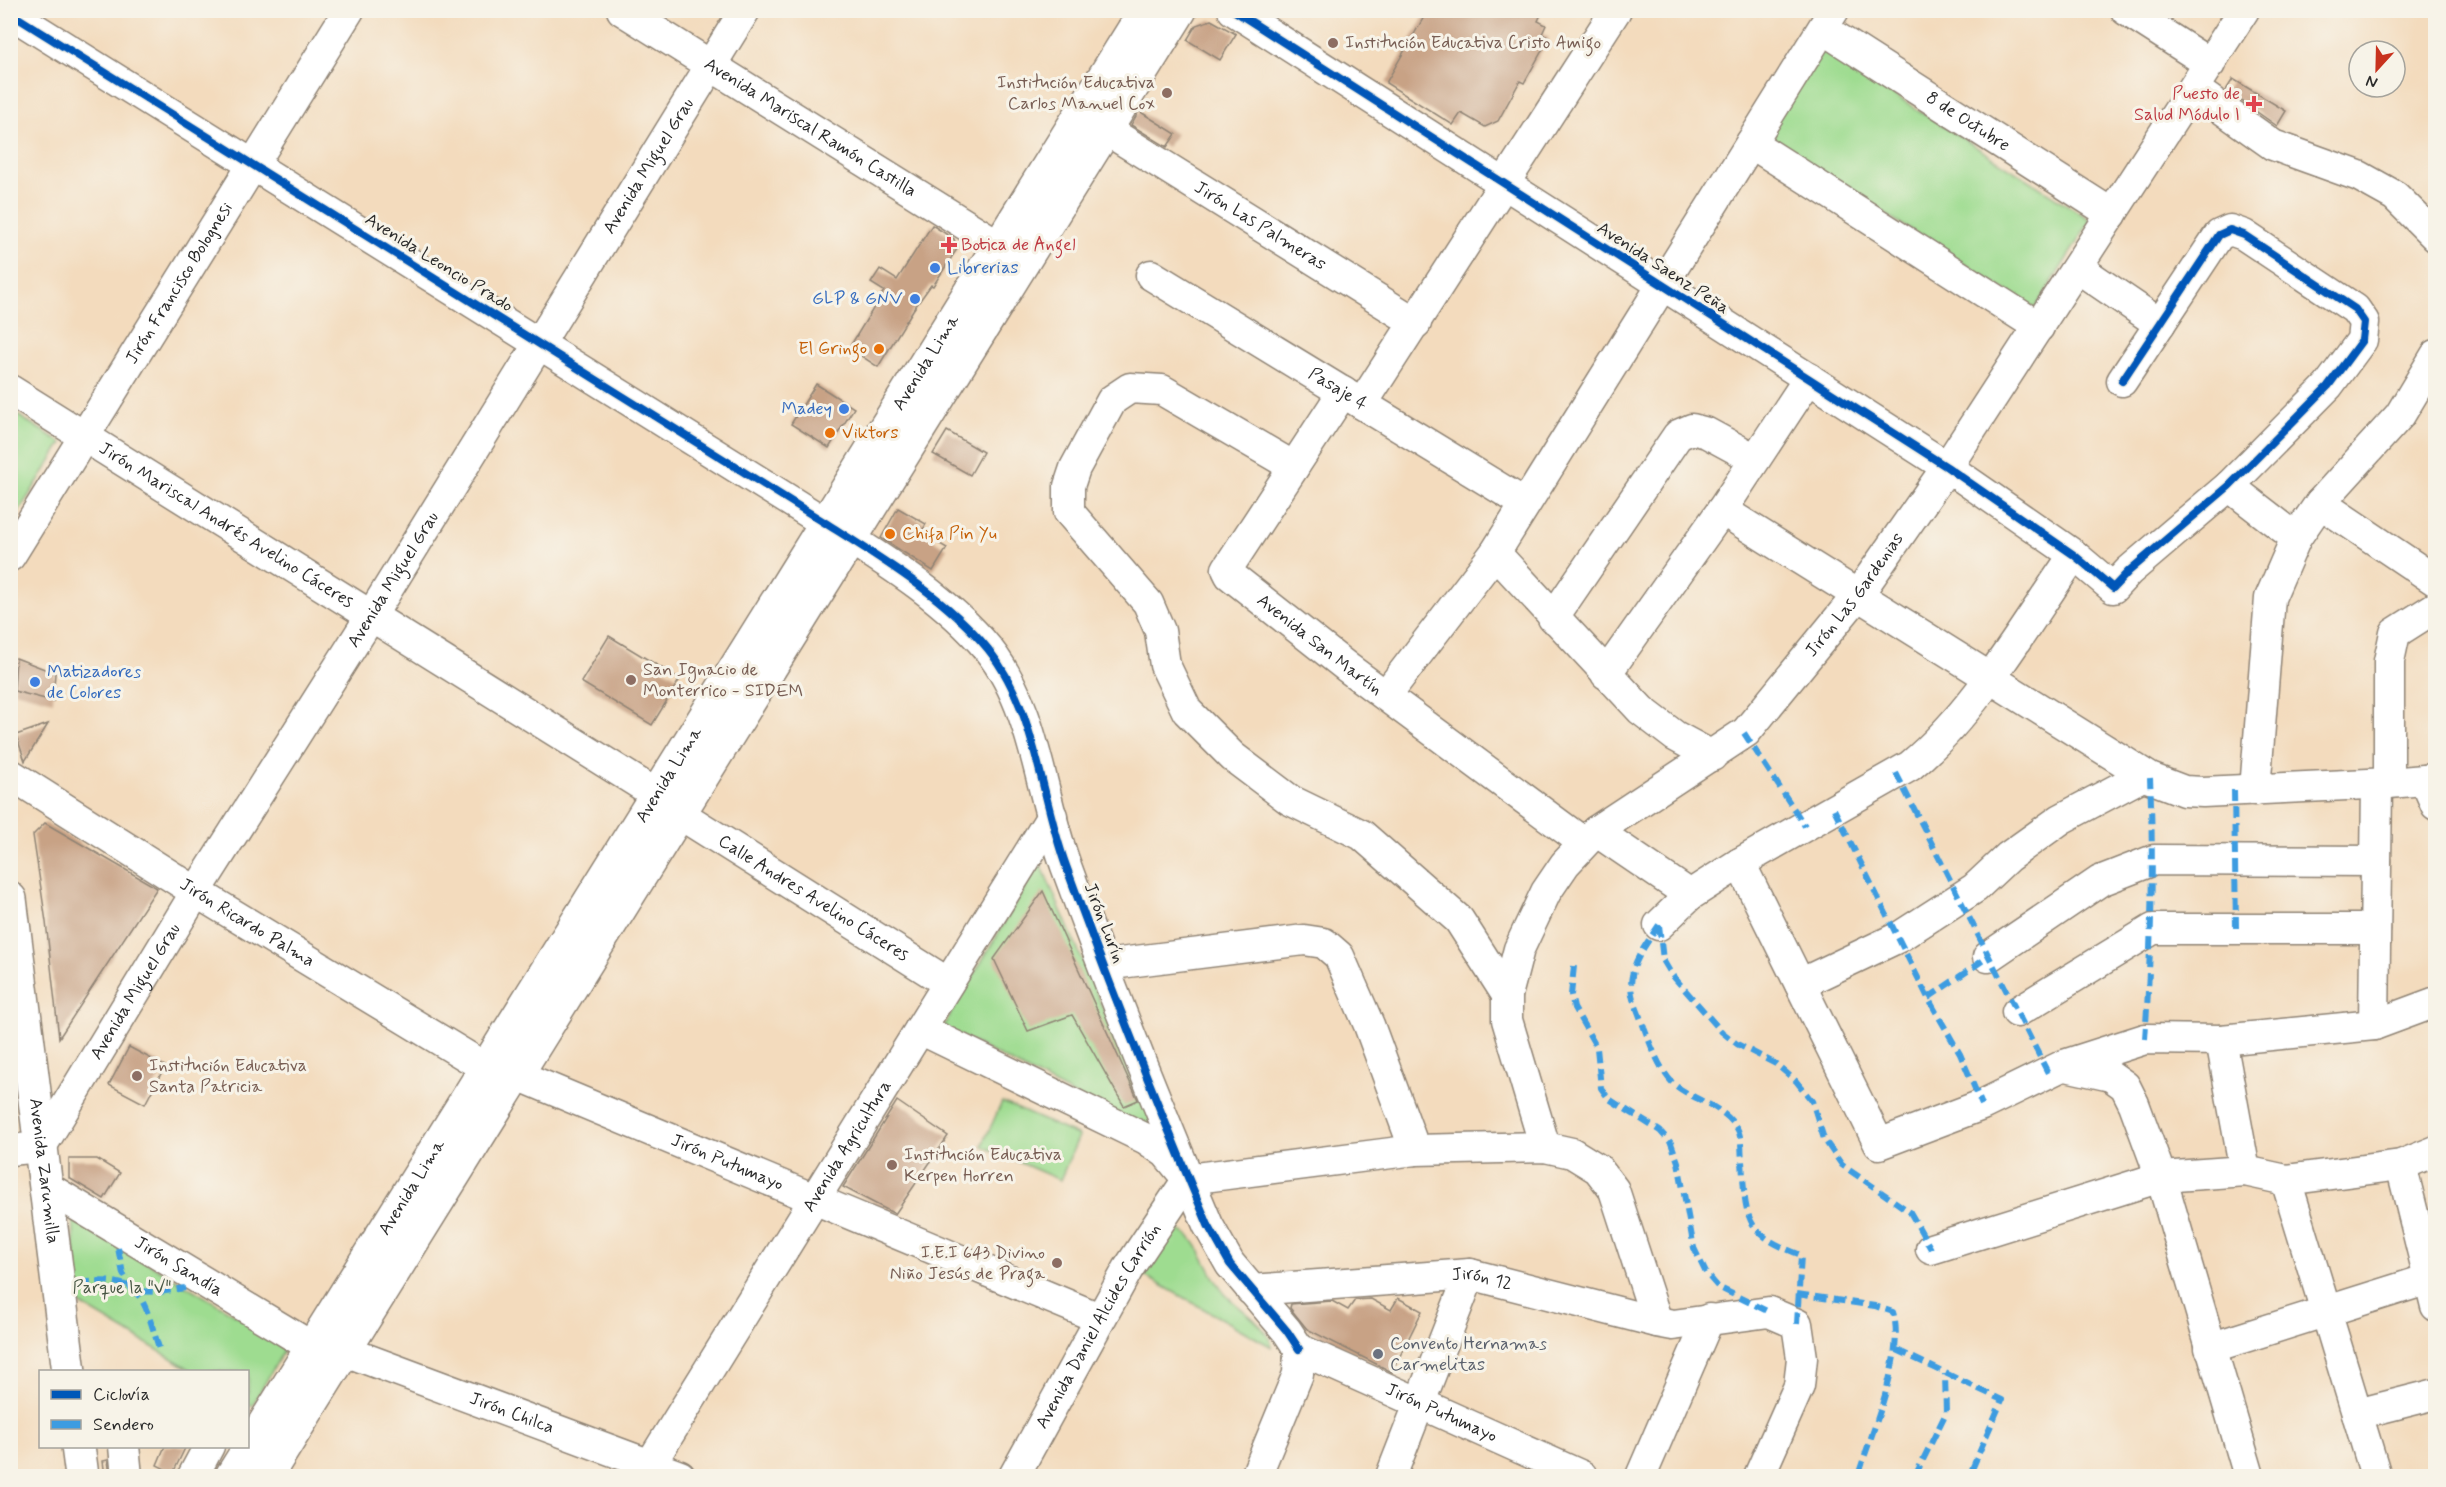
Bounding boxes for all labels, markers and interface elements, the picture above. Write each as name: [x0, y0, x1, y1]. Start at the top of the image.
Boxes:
place label: Institución Educativa Cristo Amigo: [1345, 31, 1601, 57]
marker: Institución Educativa Cristo Amigo: [1326, 36, 1340, 50]
north arrow: [2347, 39, 2407, 99]
street label: Avenida Mariscal Ramón Castilla: [699, 52, 921, 203]
text: N: [2363, 70, 2381, 93]
place label: Institución Educativa Carlos Manuel Cox: [997, 71, 1155, 116]
place label: Puesto de Salud Módulo I: [2134, 82, 2240, 127]
marker: Institución Educativa Carlos Manuel Cox: [1160, 86, 1174, 100]
street label: 8 de Octubre: [1921, 86, 2014, 157]
street label: Avenida Miguel Grau: [597, 93, 700, 239]
marker: Puesto de Salud Módulo I: [2245, 95, 2263, 113]
street label: Jirón Las Palmeras: [1190, 176, 1331, 276]
street label: Jirón Francisco Bolognesi: [120, 198, 239, 369]
street label: Avenida Leoncio Prado: [360, 208, 518, 318]
street label: Avenida Saenz Peña: [1592, 216, 1734, 320]
place label: Botica de Angel: [961, 233, 1076, 259]
marker: Botica de Angel: [942, 238, 956, 252]
place label: Librerias: [947, 256, 1019, 280]
marker: Librerias: [928, 261, 942, 275]
place label: GLP & GNV: [812, 287, 903, 311]
marker: GLP & GNV: [908, 292, 922, 306]
street label: Avenida Lima: [887, 310, 965, 415]
place label: El Gringo: [798, 337, 867, 363]
marker: El Gringo: [872, 342, 886, 356]
street label: Pasaje 4: [1304, 362, 1372, 416]
place label: Madey: [781, 397, 832, 421]
marker: Madey: [837, 402, 851, 416]
place label: Viktors: [842, 421, 898, 445]
marker: Viktors: [823, 426, 837, 440]
street label: Jirón Mariscal Andrés Avelino Cáceres: [94, 437, 358, 614]
street label: Avenida Miguel Grau: [342, 507, 445, 652]
place label: Chifa Pin Yu: [902, 522, 997, 546]
marker: Chifa Pin Yu: [883, 527, 897, 541]
street label: Jirón Las Gardenias: [1800, 528, 1910, 662]
street label: Avenida San Martín: [1252, 589, 1387, 701]
place label: San Ignacio de Monterrico - SIDEM: [643, 658, 803, 703]
place label: Matizadores de Colores: [47, 660, 141, 705]
marker: San Ignacio de Monterrico - SIDEM: [624, 673, 638, 687]
marker: Matizadores de Colores: [28, 675, 42, 689]
street label: Avenida Lima: [630, 722, 708, 828]
street label: Calle Andres Avelino Cáceres: [713, 829, 913, 967]
street label: Jirón Ricardo Palma: [175, 873, 319, 973]
street label: Jirón Lurín: [1078, 879, 1130, 967]
street label: Avenida Miguel Grau: [85, 919, 186, 1064]
place label: Institución Educativa Santa Patricia: [149, 1054, 307, 1099]
marker: Institución Educativa Santa Patricia: [130, 1069, 144, 1083]
street label: Avenida Agricultura: [797, 1076, 897, 1217]
street label: Avenida Zarumilla: [23, 1097, 65, 1245]
street label: Jirón Putumayo: [667, 1128, 787, 1197]
street label: Avenida Lima: [373, 1135, 451, 1240]
place label: Institución Educativa Kerpen Horren: [904, 1143, 1062, 1188]
marker: Institución Educativa Kerpen Horren: [885, 1158, 899, 1172]
street label: Avenida Daniel Alcides Carrión: [1030, 1219, 1167, 1433]
street label: Jirón Sandía: [130, 1231, 227, 1302]
place label: I.E.I 643 Divino Niño Jesús de Praga: [890, 1241, 1045, 1288]
marker: I.E.I 643 Divino Niño Jesús de Praga: [1050, 1256, 1064, 1270]
street label: Jirón 12: [1451, 1262, 1515, 1296]
park label: Parque la "V": [73, 1276, 171, 1300]
place label: Convento Hernamas Carmelitas: [1390, 1332, 1547, 1377]
marker: Convento Hernamas Carmelitas: [1371, 1347, 1385, 1361]
legend: [39, 1370, 249, 1448]
street label: Jirón Putumayo: [1382, 1377, 1501, 1448]
text: Ciclovía: [93, 1383, 150, 1407]
street label: Jirón Chilca: [466, 1387, 557, 1440]
text: Sendero: [93, 1413, 154, 1437]

